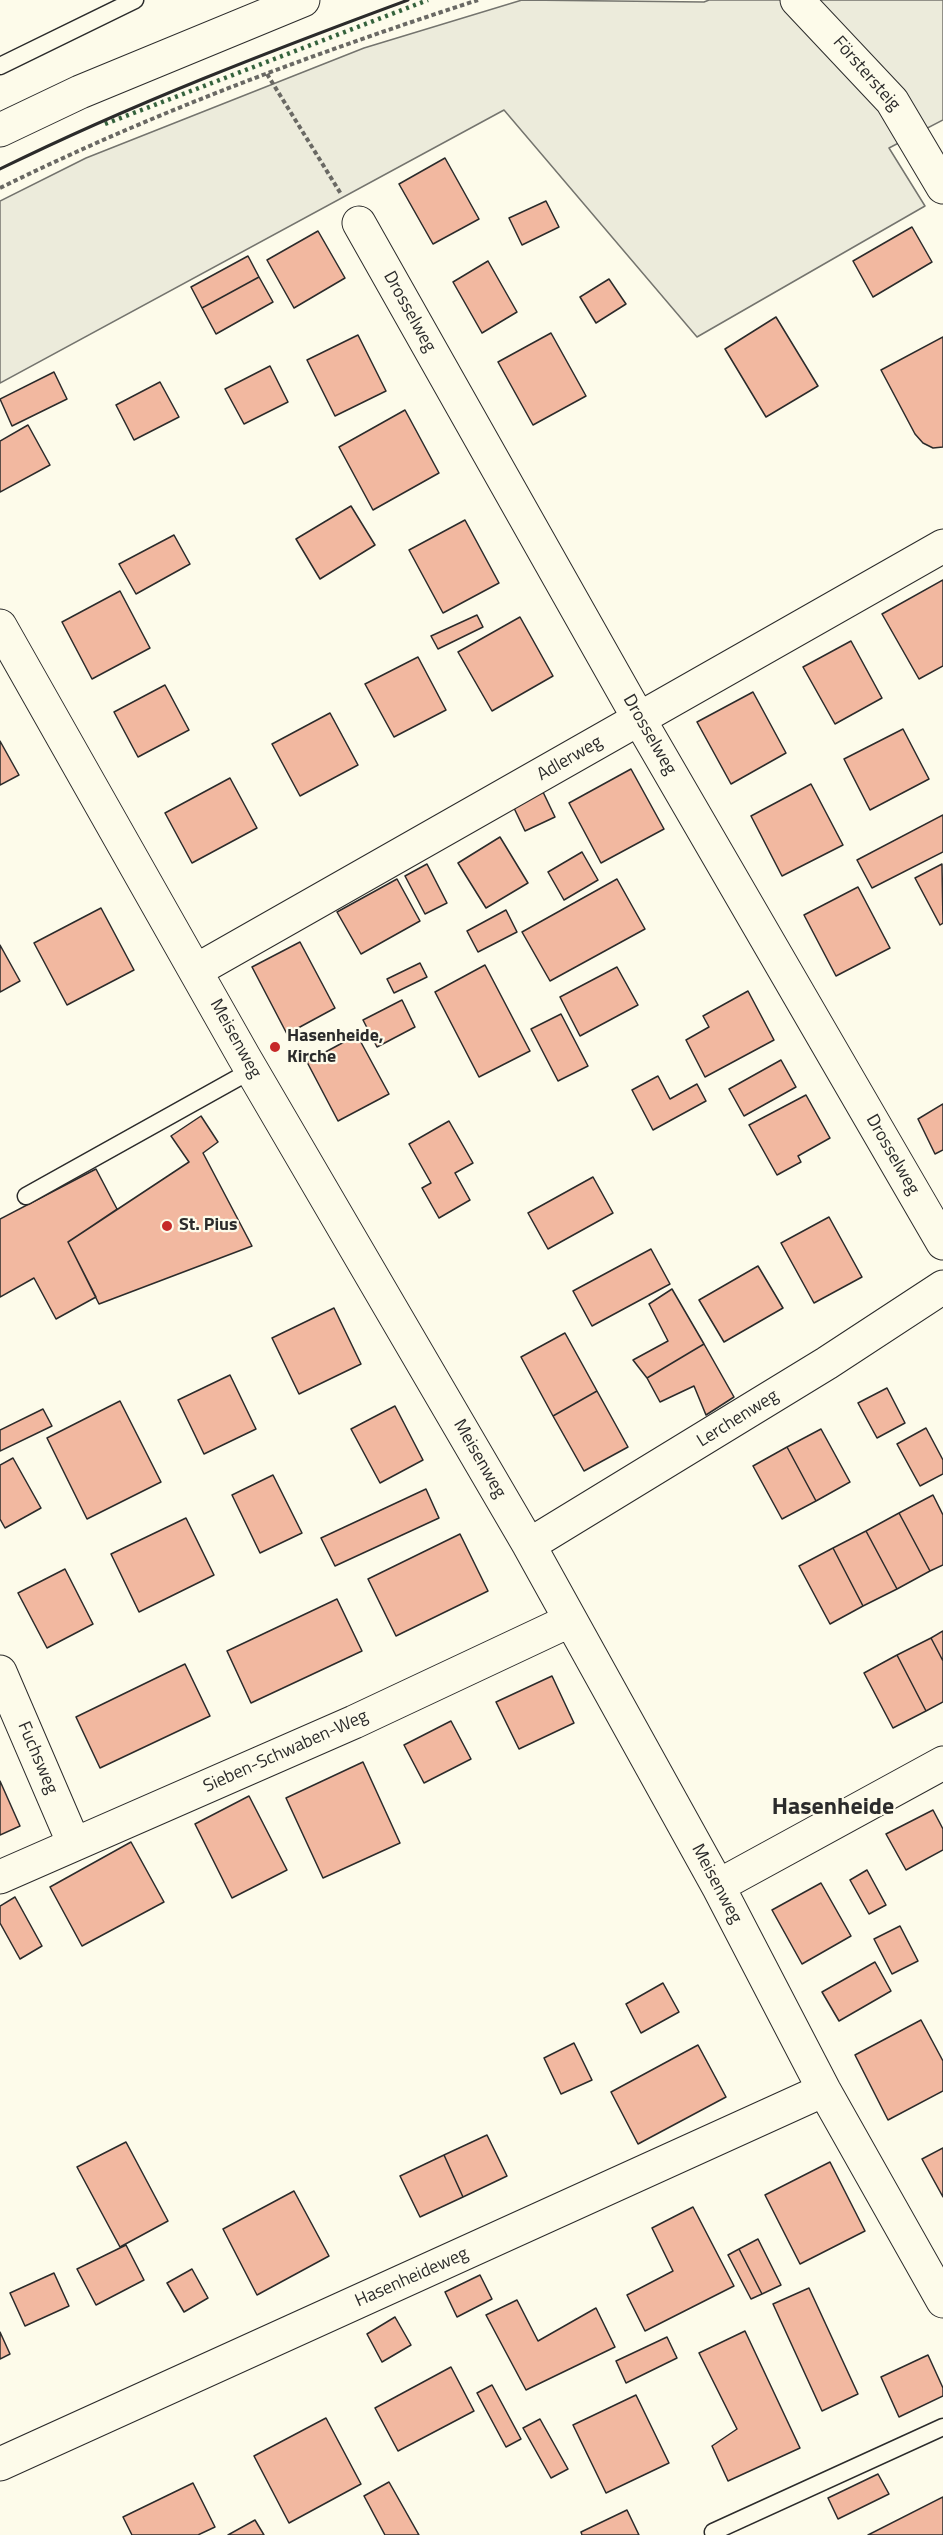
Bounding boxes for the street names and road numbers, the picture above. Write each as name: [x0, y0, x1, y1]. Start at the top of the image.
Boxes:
street label: Förstersteig: [828, 32, 904, 116]
street label: Drosselweg: [378, 268, 440, 356]
street label: Drosselweg: [617, 691, 681, 779]
street label: Adlerweg: [534, 732, 606, 786]
street label: Meisenweg: [204, 996, 266, 1082]
street label: Drosselweg: [860, 1111, 924, 1199]
street label: Lerchenweg: [693, 1386, 783, 1452]
street label: Meisenweg: [448, 1416, 510, 1502]
street label: Sieben-Schwaben-Weg: [200, 1706, 372, 1798]
street label: Fuchsweg: [12, 1719, 62, 1797]
street label: Meisenweg: [686, 1840, 746, 1928]
street label: Hasenheideweg: [352, 2243, 472, 2313]

